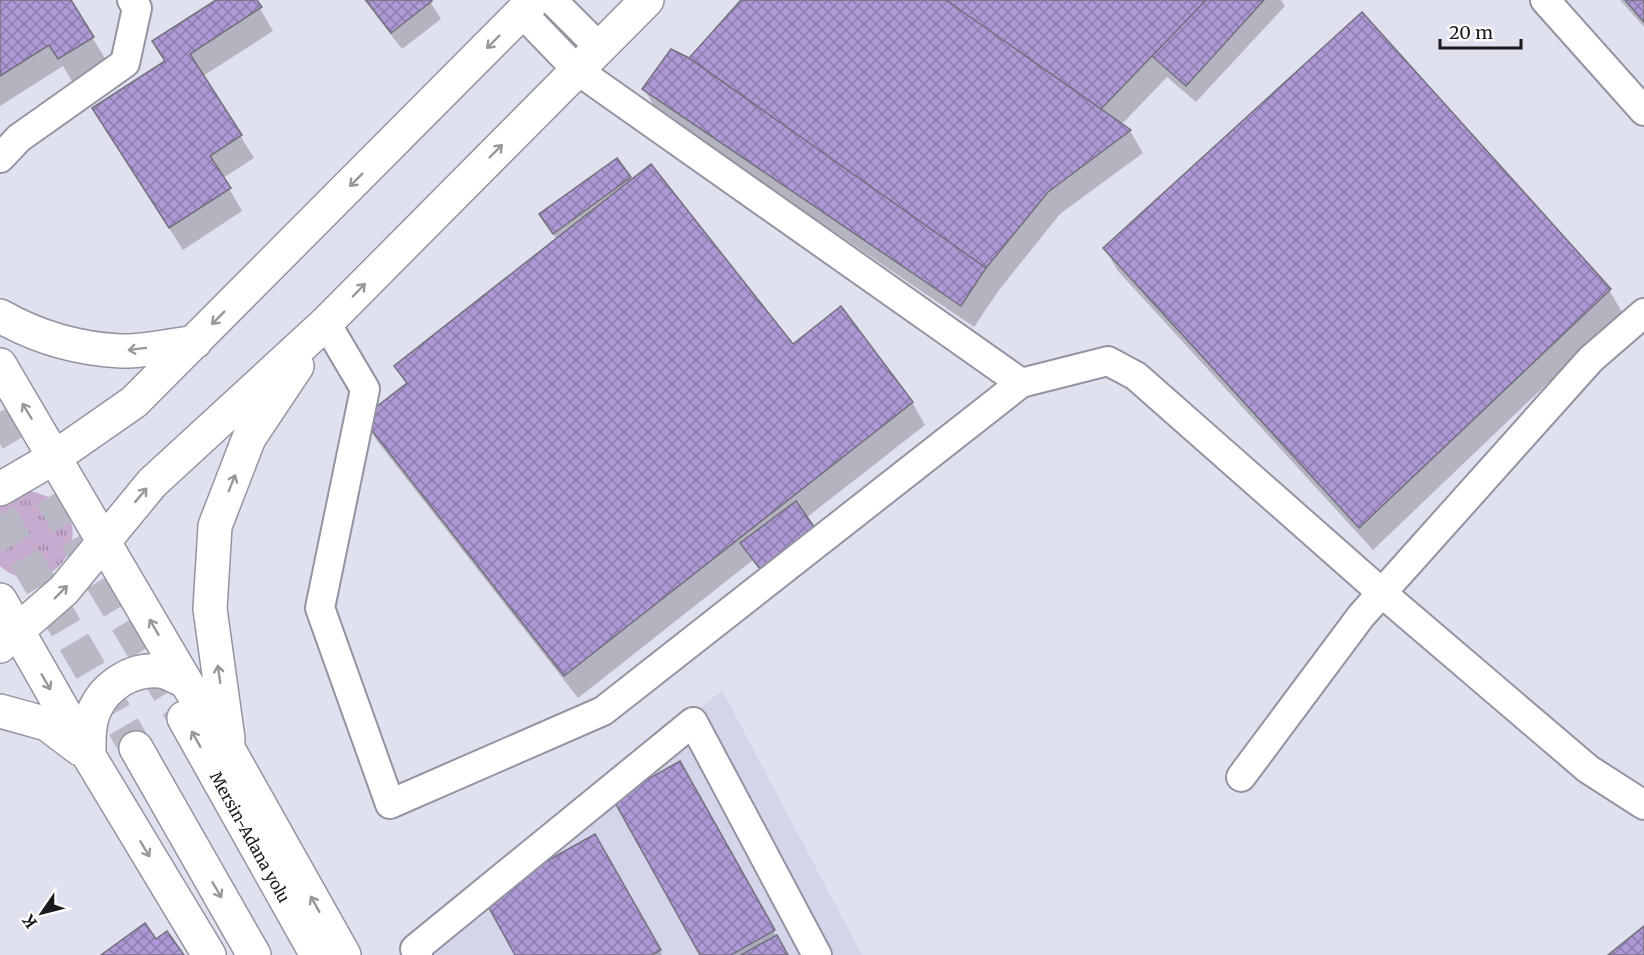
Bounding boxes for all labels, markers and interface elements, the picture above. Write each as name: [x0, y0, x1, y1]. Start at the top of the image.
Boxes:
scale bar: [1440, 12, 1521, 50]
text: 20 m: [1449, 21, 1493, 44]
one-way arrow: [486, 34, 501, 49]
one-way arrow: [488, 143, 503, 158]
one-way arrow: [348, 172, 363, 187]
one-way arrow: [352, 282, 366, 297]
one-way arrow: [211, 311, 226, 326]
one-way arrow: [128, 344, 148, 355]
one-way arrow: [21, 403, 33, 420]
one-way arrow: [227, 474, 238, 492]
one-way arrow: [134, 488, 147, 504]
one-way arrow: [53, 585, 68, 599]
one-way arrow: [148, 618, 159, 636]
one-way arrow: [213, 664, 224, 684]
one-way arrow: [41, 672, 52, 690]
one-way arrow: [189, 731, 201, 748]
street label: Mersin-Adana yolu: [206, 768, 294, 906]
one-way arrow: [140, 840, 152, 857]
one-way arrow: [211, 881, 223, 898]
north arrow: [12, 883, 72, 943]
one-way arrow: [309, 896, 321, 913]
text: K: [18, 911, 41, 932]

